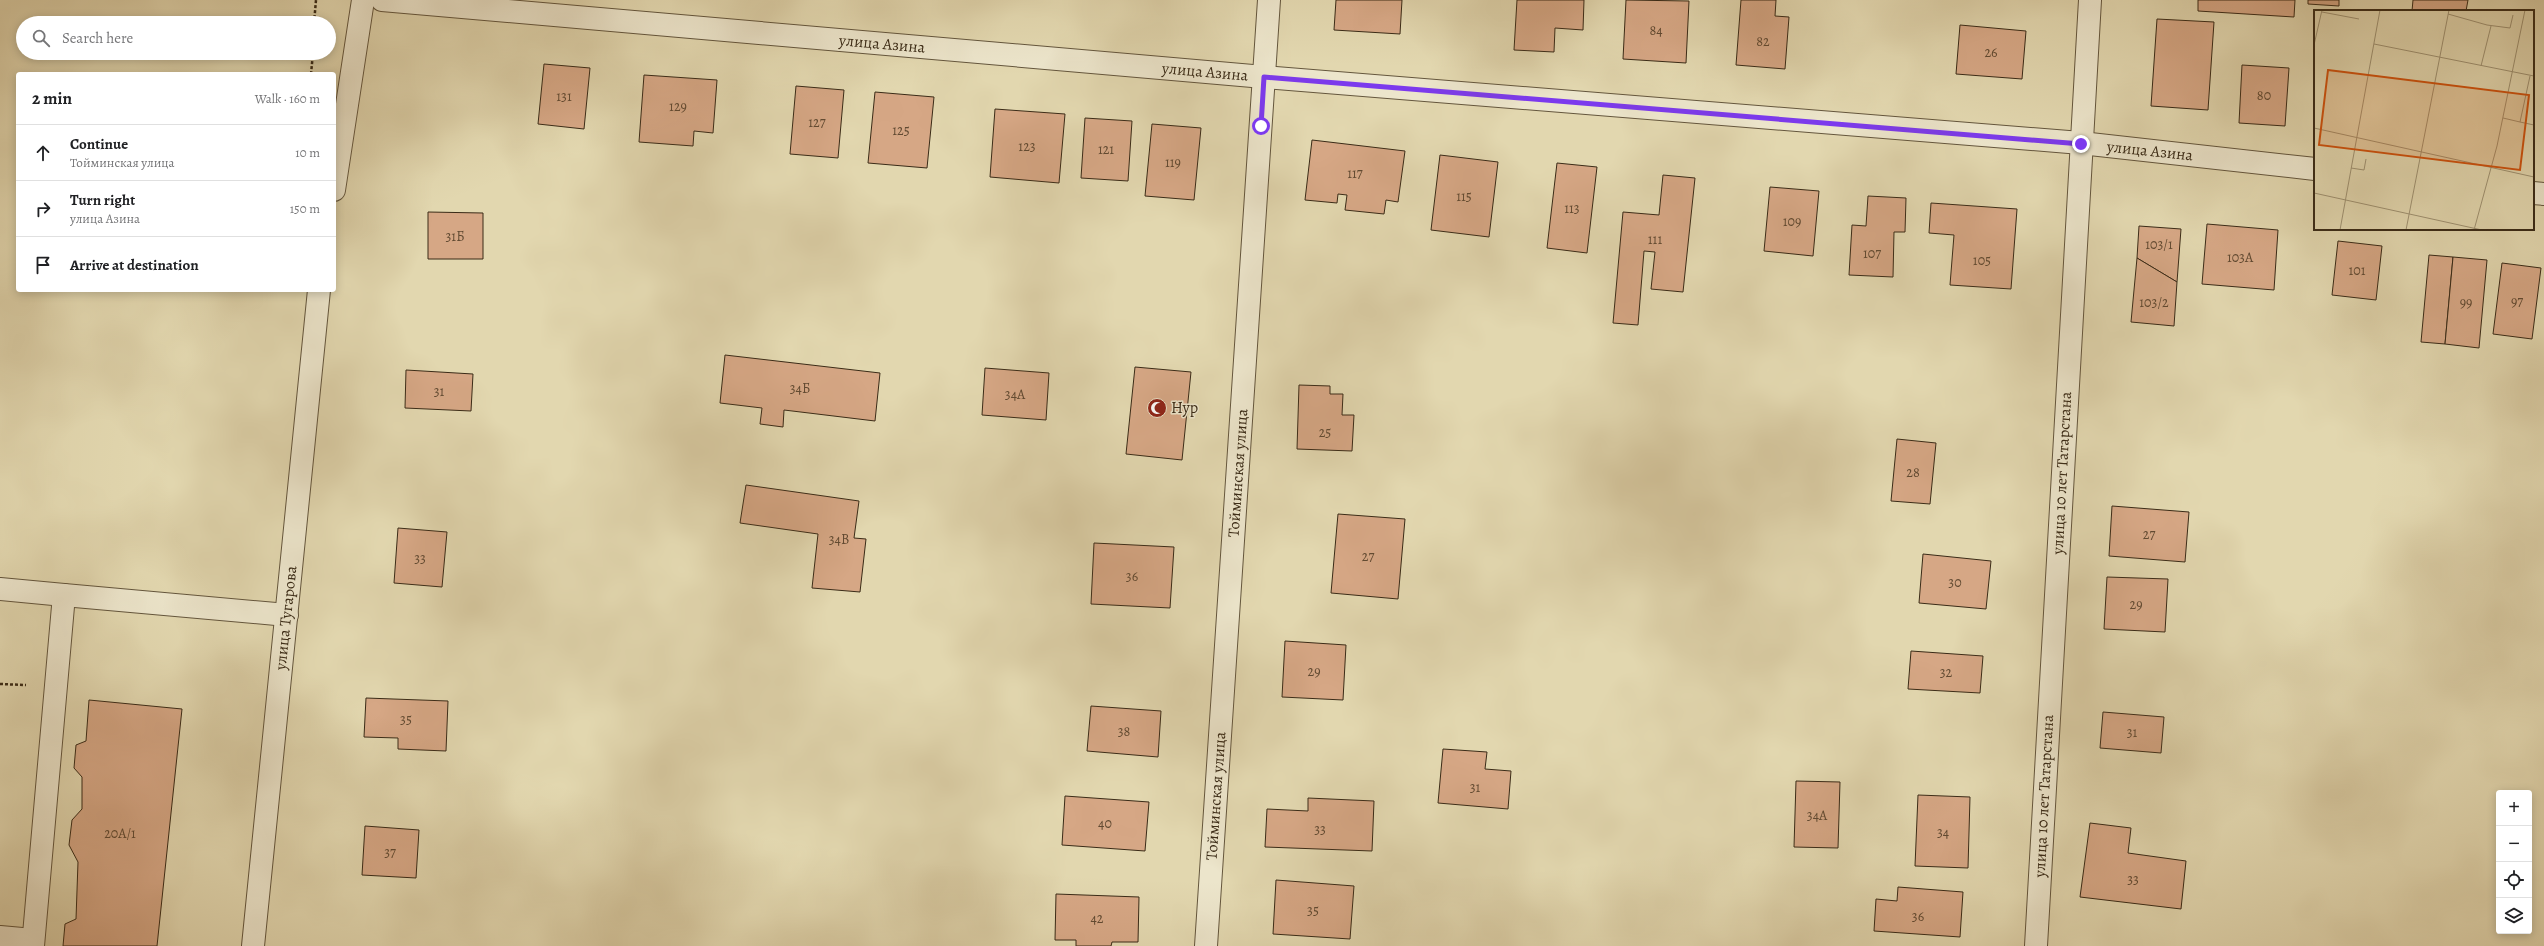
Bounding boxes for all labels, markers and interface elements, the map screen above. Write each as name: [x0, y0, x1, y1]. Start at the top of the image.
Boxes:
inset map: [2314, 10, 2534, 230]
search box: [16, 16, 336, 60]
house number: 84: [1649, 21, 1663, 40]
icon: search: [30, 27, 52, 49]
text: Search here: [62, 28, 133, 48]
street label: улица Азина: [837, 29, 927, 59]
house number: 82: [1756, 32, 1770, 51]
house number: 26: [1984, 43, 1998, 62]
street label: улица Азина: [1160, 57, 1250, 87]
house number: 80: [2257, 86, 2271, 105]
text: 2 min: [32, 87, 72, 110]
house number: 131: [556, 87, 572, 106]
text: Walk · 160 m: [255, 90, 320, 107]
house number: 129: [669, 97, 687, 116]
house number: 127: [808, 113, 826, 132]
route start: [1252, 117, 1270, 135]
house number: 125: [892, 121, 910, 140]
text: Continue: [70, 134, 128, 154]
route end: [2072, 135, 2090, 153]
street label: улица Азина: [2105, 135, 2195, 167]
house number: 123: [1018, 137, 1036, 156]
house number: 121: [1098, 140, 1114, 159]
icon: ahead: [32, 142, 54, 164]
text: 10 m: [295, 144, 320, 161]
house number: 119: [1165, 153, 1181, 172]
text: Тойминская улица: [70, 154, 175, 171]
house number: 117: [1347, 164, 1363, 183]
house number: 115: [1456, 187, 1472, 206]
text: Turn right: [70, 190, 135, 210]
icon: right: [32, 198, 54, 220]
house number: 113: [1564, 199, 1580, 218]
text: 150 m: [290, 200, 320, 217]
text: улица Азина: [70, 210, 140, 227]
house number: 109: [1783, 212, 1801, 231]
house number: 31Б: [446, 227, 464, 246]
house number: 111: [1648, 230, 1662, 249]
house number: 103/1: [2145, 235, 2173, 254]
house number: 107: [1863, 244, 1881, 263]
house number: 103А: [2227, 248, 2254, 267]
house number: 105: [1973, 251, 1991, 270]
icon: arrive: [32, 254, 54, 276]
text: Arrive at destination: [70, 255, 199, 275]
house number: 101: [2348, 261, 2366, 280]
house number: 97: [2511, 292, 2523, 311]
house number: 103/2: [2139, 293, 2169, 312]
house number: 99: [2460, 293, 2472, 312]
house number: 34Б: [790, 379, 810, 398]
house number: 31: [434, 382, 445, 401]
house number: 34А: [1005, 385, 1026, 404]
street label: улица 10 лет Татарстана: [2047, 390, 2077, 556]
mosque icon: Нур: [1146, 397, 1168, 419]
place label: Нур: [1171, 397, 1198, 419]
street label: Тойминская улица: [1223, 407, 1254, 538]
house number: 25: [1319, 423, 1331, 442]
house number: 28: [1906, 463, 1920, 482]
house number: 27: [2143, 525, 2155, 544]
house number: 34В: [829, 530, 849, 549]
house number: 27: [1362, 547, 1374, 566]
house number: 33: [414, 549, 426, 568]
street label: улица Тугарова: [269, 564, 302, 672]
house number: 36: [1126, 567, 1138, 586]
house number: 30: [1948, 573, 1962, 592]
house number: 29: [2129, 595, 2143, 614]
house number: 29: [1307, 662, 1321, 681]
house number: 32: [1940, 663, 1953, 682]
house number: 35: [400, 710, 412, 729]
street label: улица 10 лет Татарстана: [2029, 713, 2059, 879]
house number: 38: [1118, 722, 1131, 741]
house number: 31: [2127, 723, 2138, 742]
street label: Тойминская улица: [1201, 730, 1232, 861]
house number: 31: [1470, 778, 1481, 797]
map controls: [2496, 790, 2532, 934]
button: +: [2496, 790, 2532, 826]
house number: 34А: [1807, 806, 1828, 825]
house number: 40: [1098, 814, 1112, 833]
house number: 33: [1314, 820, 1326, 839]
house number: 34: [1937, 823, 1949, 842]
house number: 20А/1: [104, 824, 136, 843]
button: −: [2496, 826, 2532, 862]
house number: 37: [384, 843, 396, 862]
button: locate: [2496, 862, 2532, 898]
house number: 33: [2127, 870, 2139, 889]
button: layers: [2496, 898, 2532, 934]
house number: 35: [1307, 901, 1319, 920]
house number: 36: [1912, 907, 1924, 926]
house number: 42: [1091, 909, 1104, 928]

